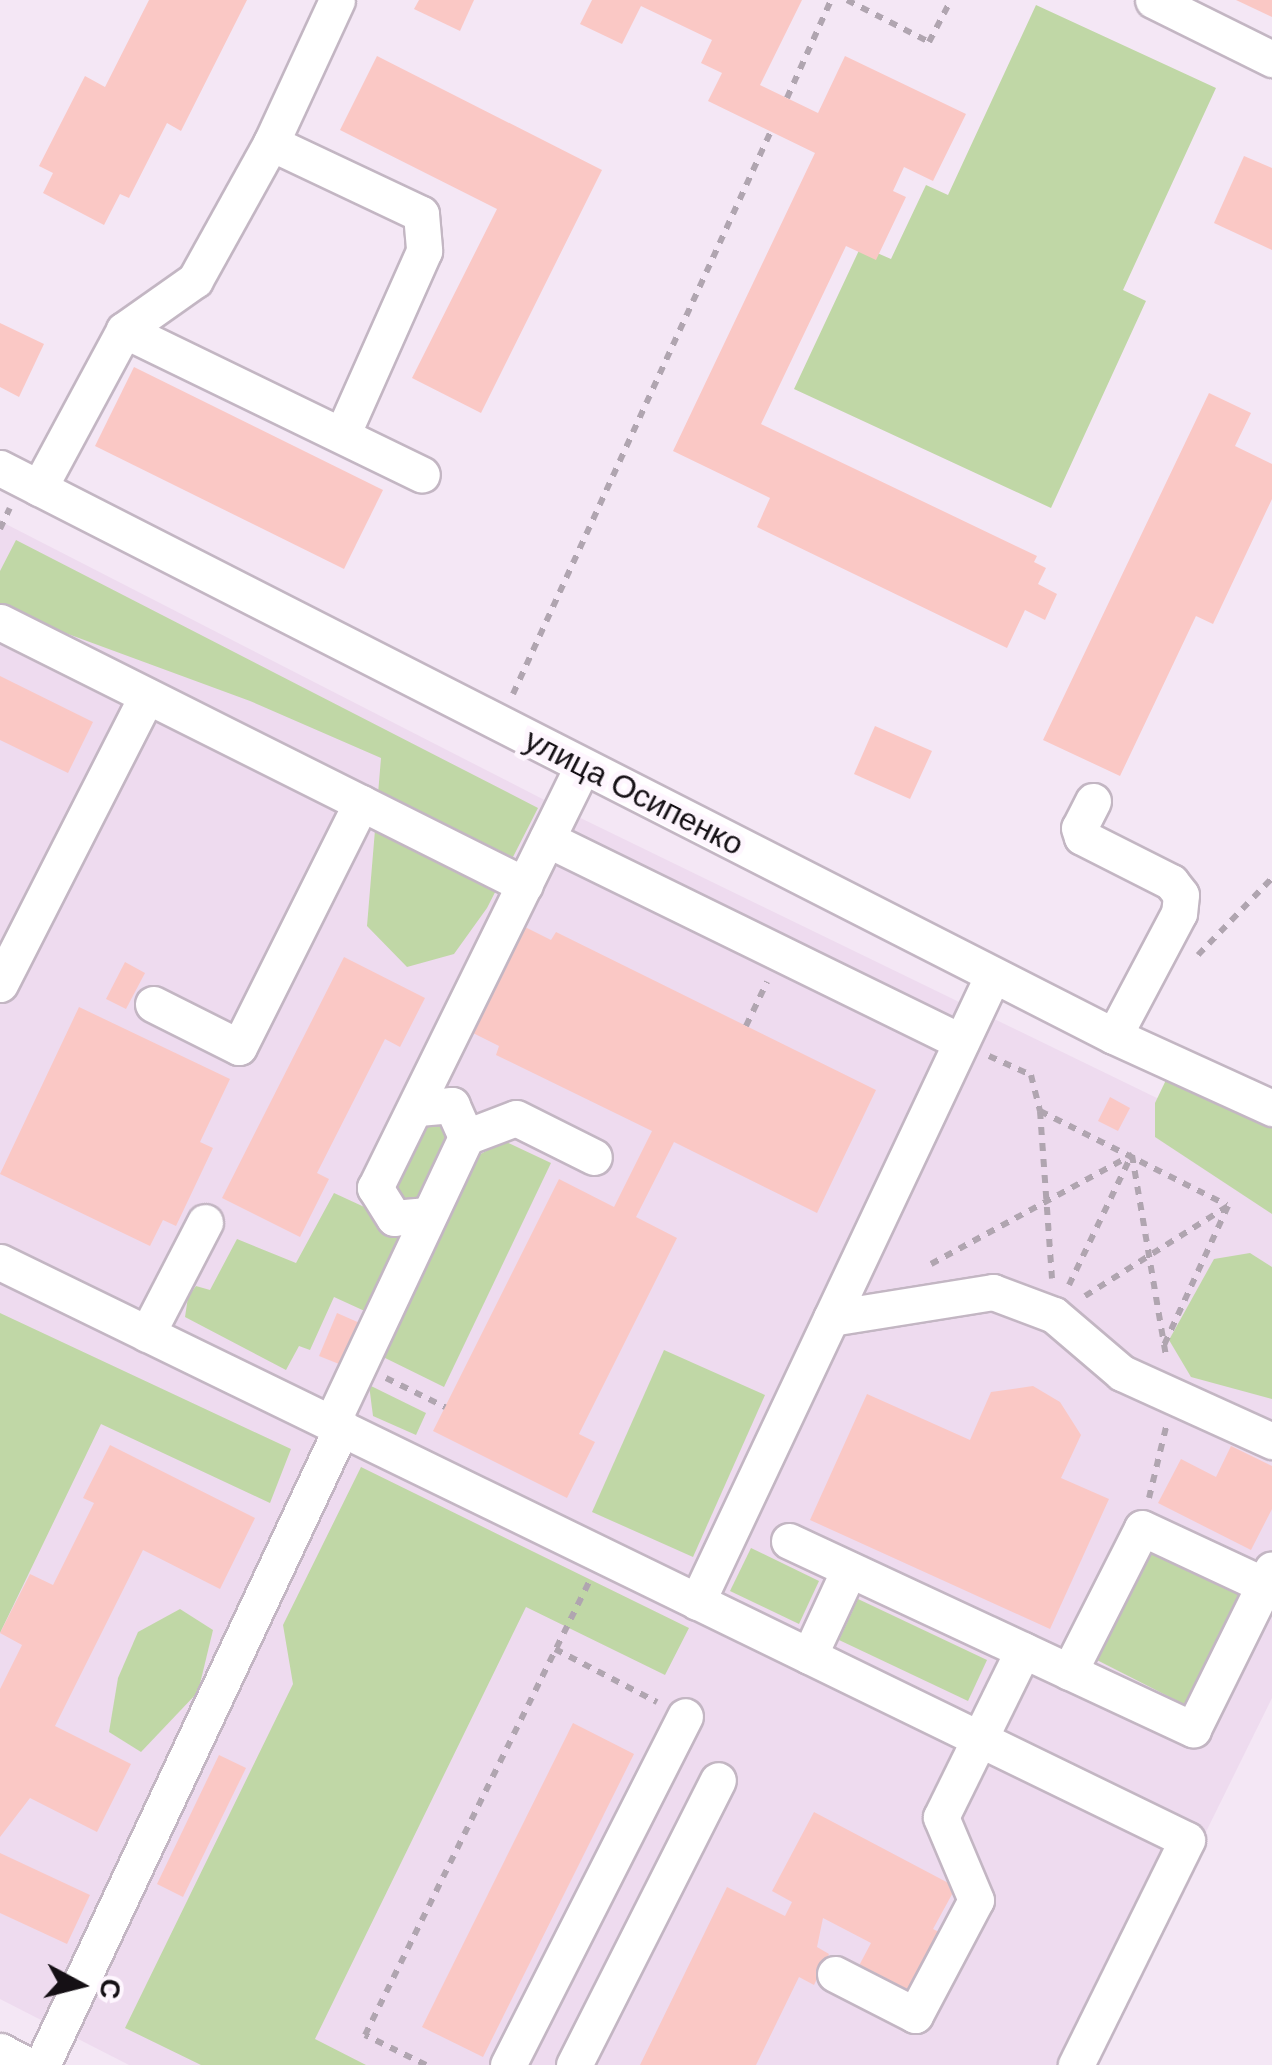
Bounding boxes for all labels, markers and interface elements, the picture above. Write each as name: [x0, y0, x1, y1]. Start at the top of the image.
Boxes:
street label: улица Осипенко: [518, 720, 750, 864]
north arrow: [30, 1935, 130, 2035]
text: С: [91, 1976, 130, 2001]

